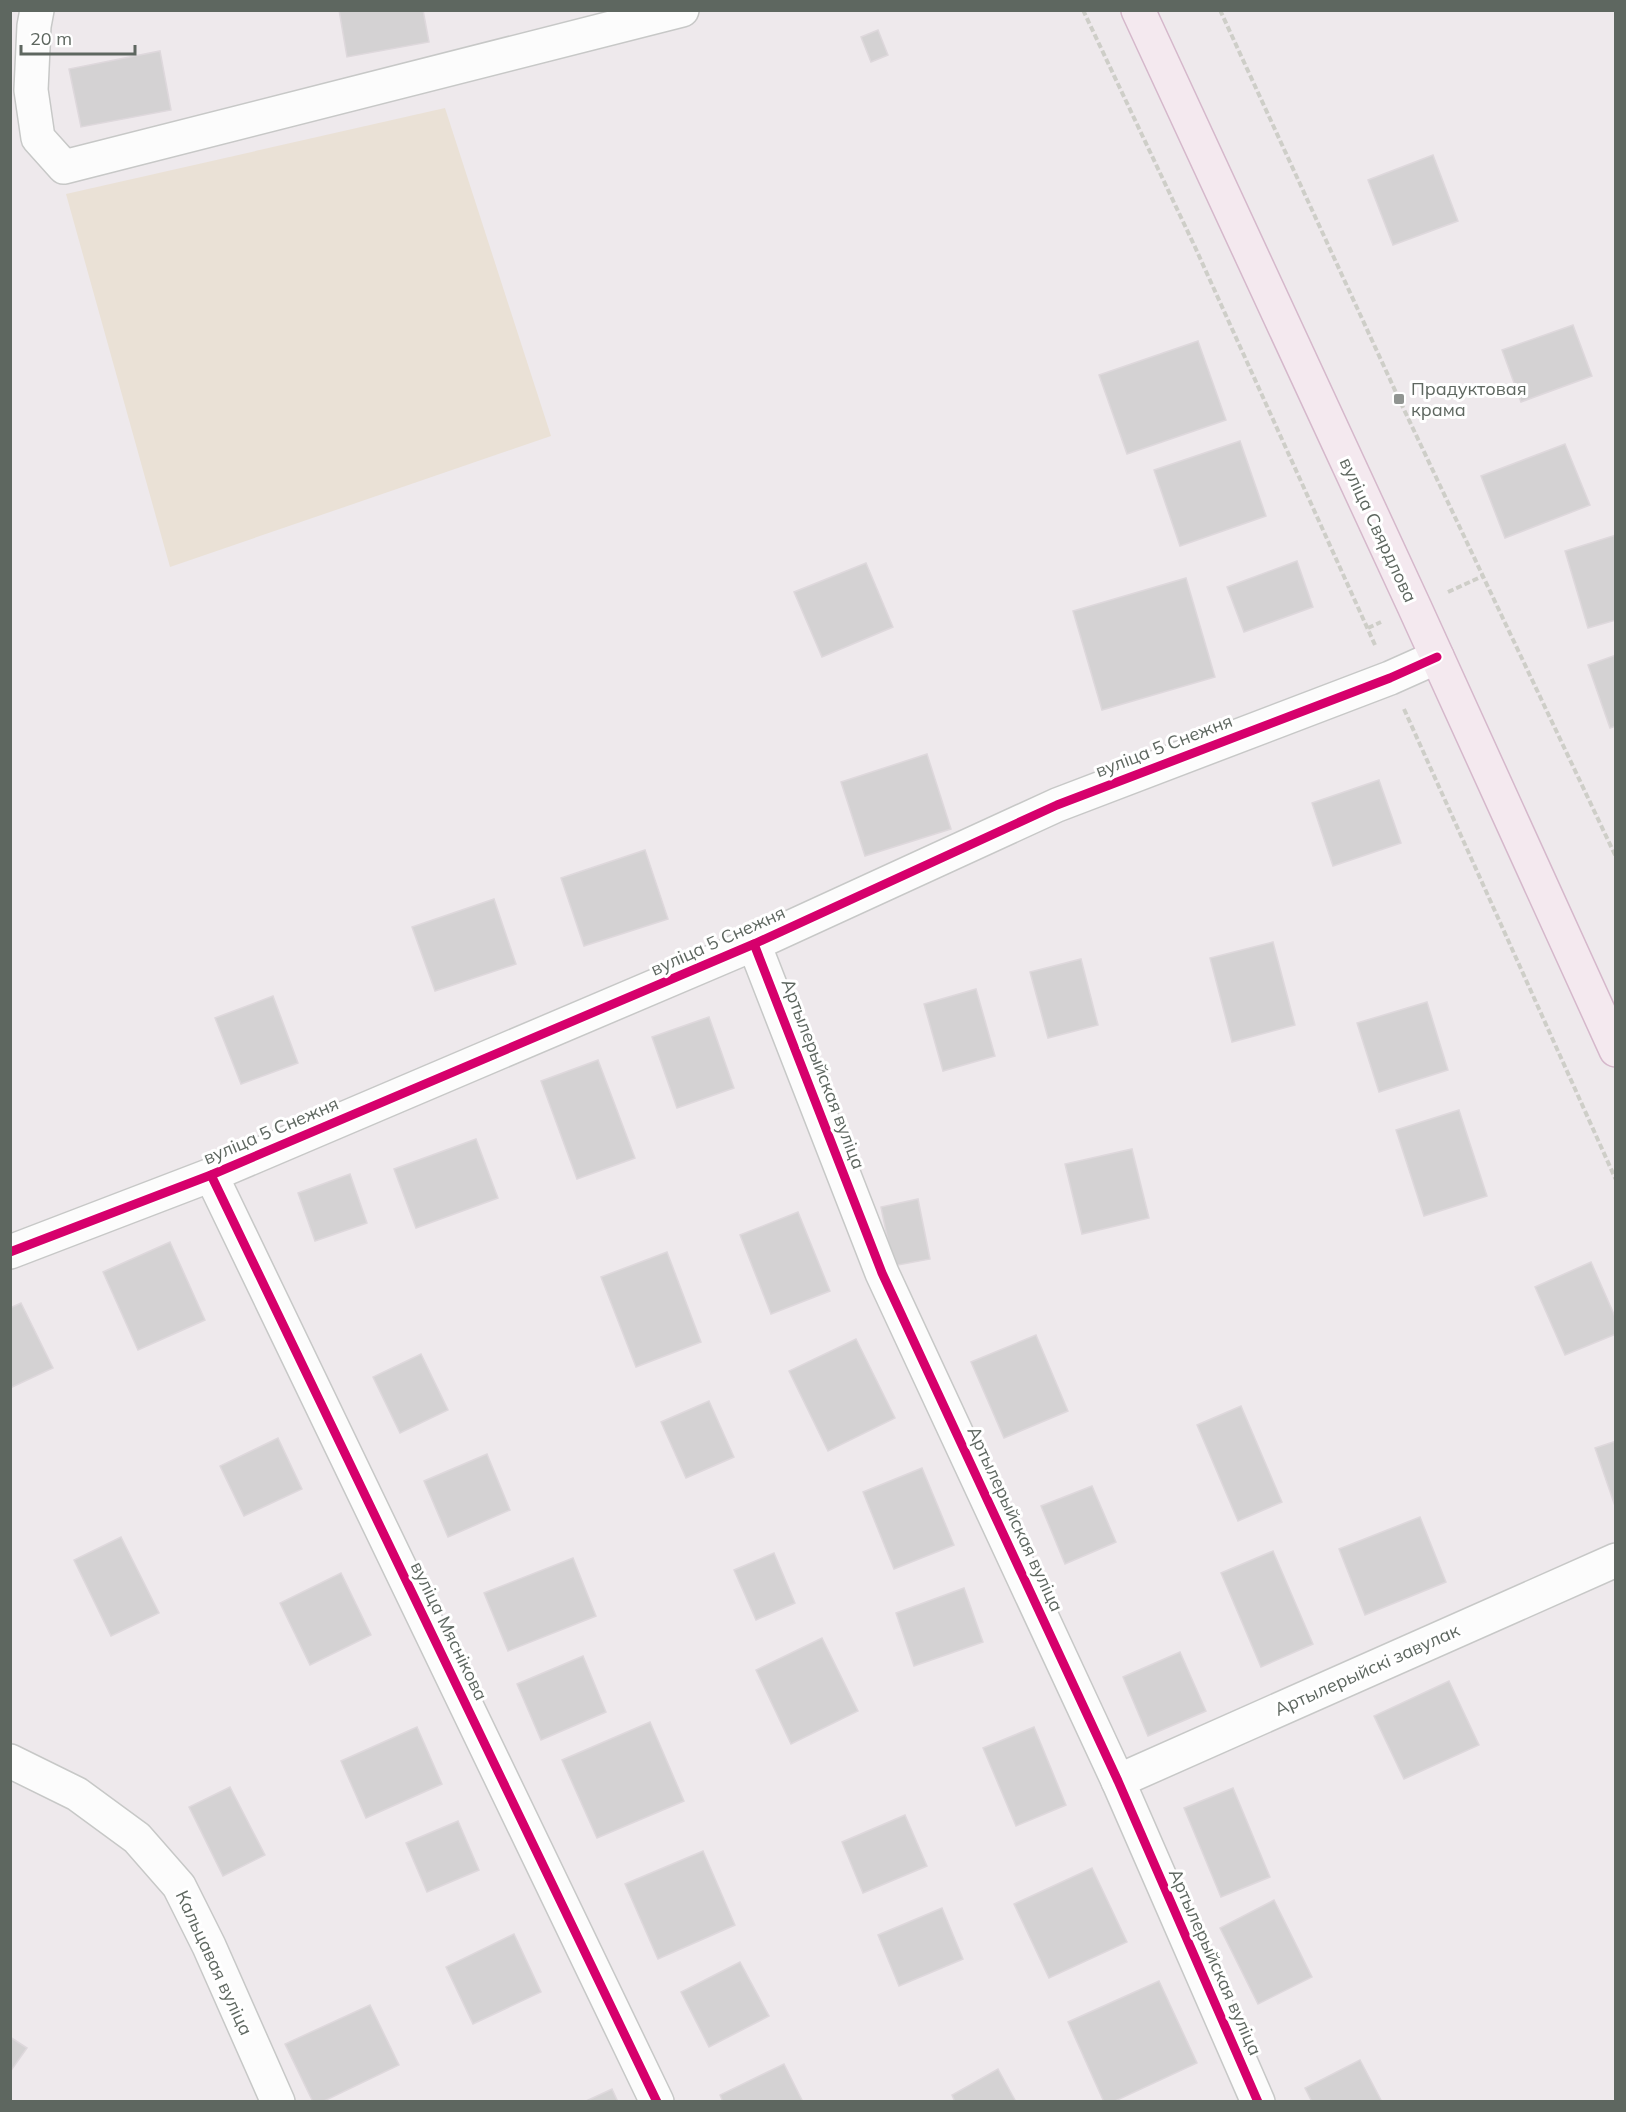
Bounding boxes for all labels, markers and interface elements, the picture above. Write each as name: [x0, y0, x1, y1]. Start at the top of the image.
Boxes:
scale bar: [21, 18, 135, 56]
text: 20 m: [30, 27, 72, 50]
place label: Прадуктовая крама: [1411, 377, 1527, 421]
marker: Прадуктовая крама: [1392, 392, 1406, 406]
street label: вуліца Свярдлова: [1335, 454, 1422, 606]
street label: вуліца 5 Снежня: [1092, 709, 1235, 782]
street label: вуліца 5 Снежня: [647, 901, 789, 980]
street label: Артылерыйская вуліца: [777, 975, 870, 1172]
street label: вуліца 5 Снежня: [200, 1092, 342, 1169]
street label: Артылерыйская вуліца: [962, 1422, 1069, 1615]
street label: вуліца Мяснікова: [406, 1558, 493, 1704]
street label: Артылерыйскі завулак: [1271, 1618, 1463, 1721]
street label: Артылерыйская вуліца: [1164, 1865, 1267, 2059]
street label: Кальцавая вуліца: [171, 1887, 258, 2039]

